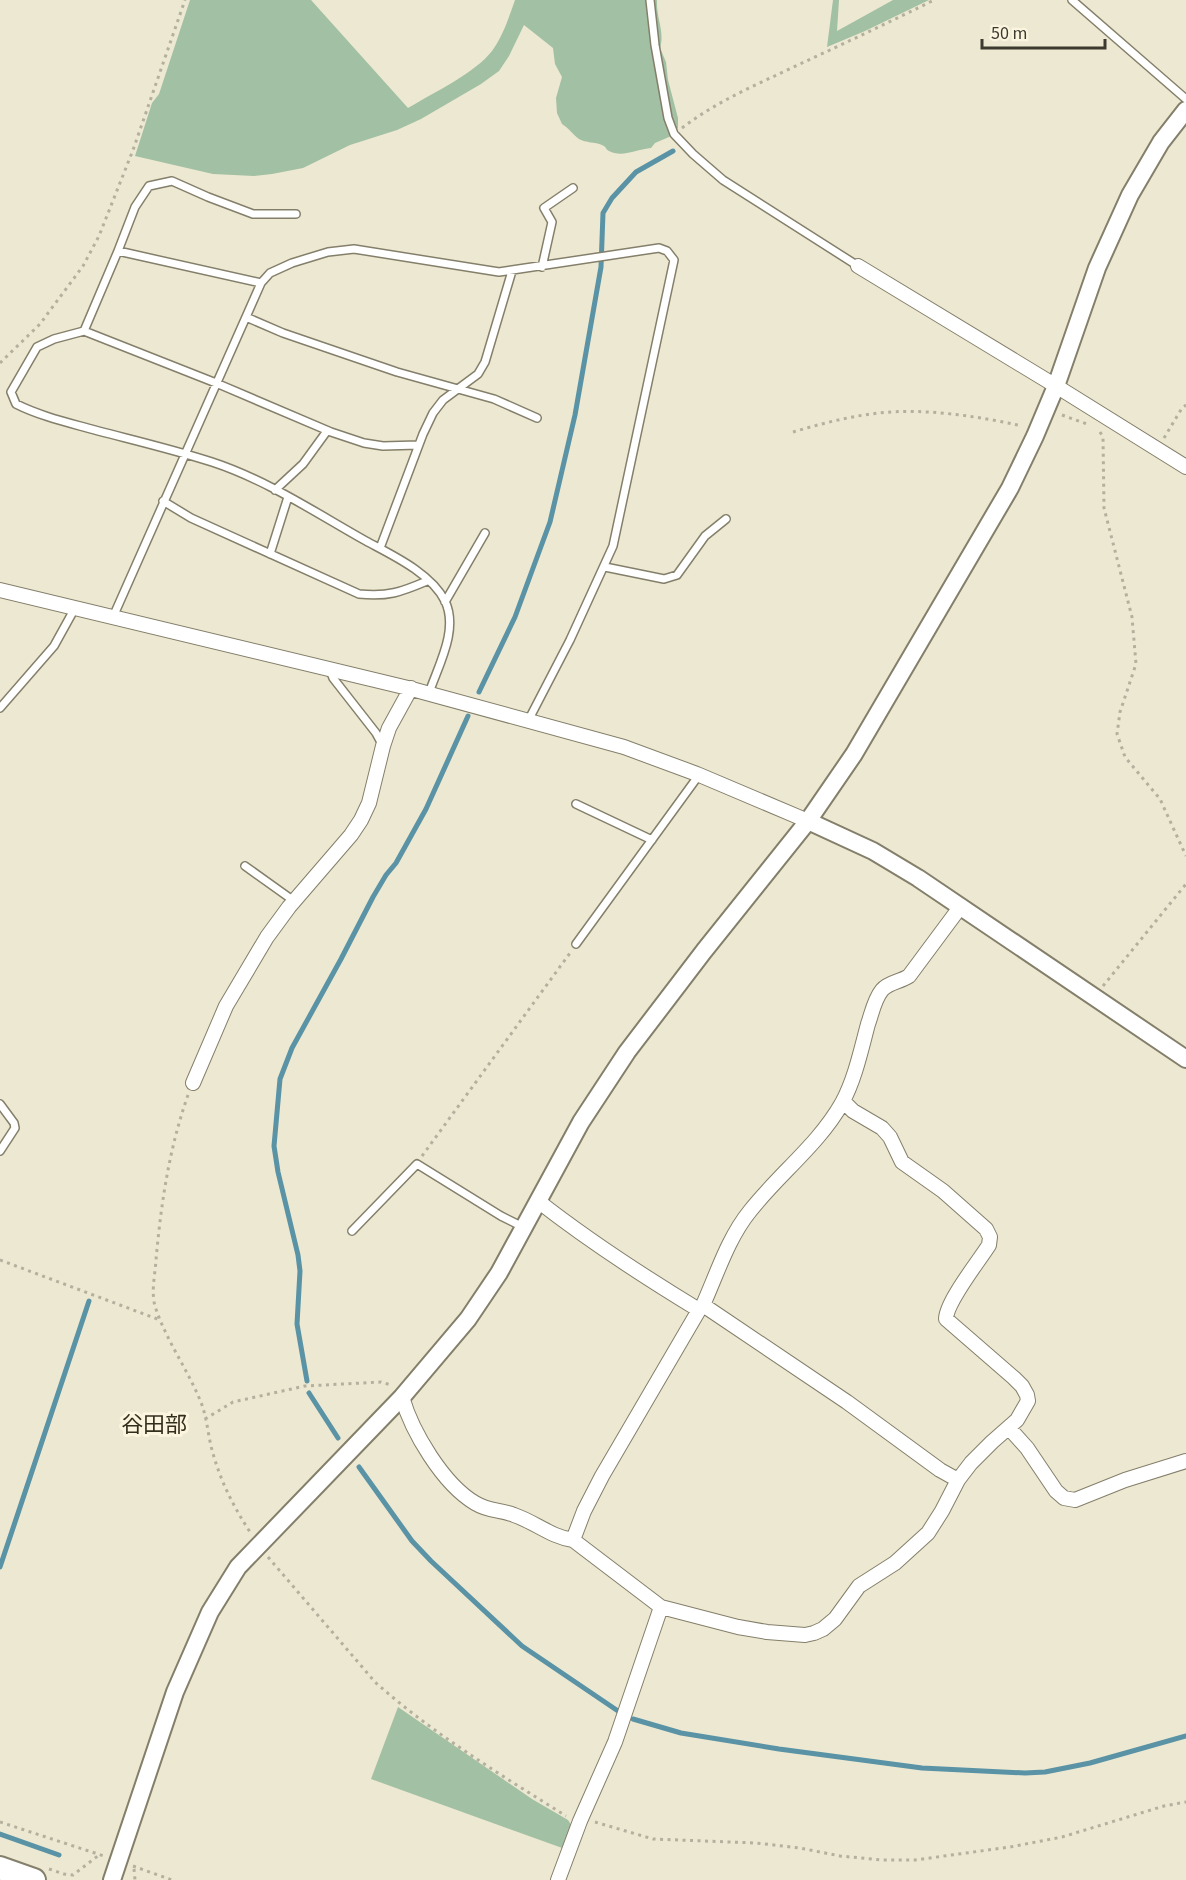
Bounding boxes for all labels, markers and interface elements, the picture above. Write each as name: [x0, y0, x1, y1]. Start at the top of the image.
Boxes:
scale bar: [982, 12, 1105, 50]
text: 50 m: [991, 21, 1027, 46]
district label: 谷田部: [121, 1409, 187, 1441]

